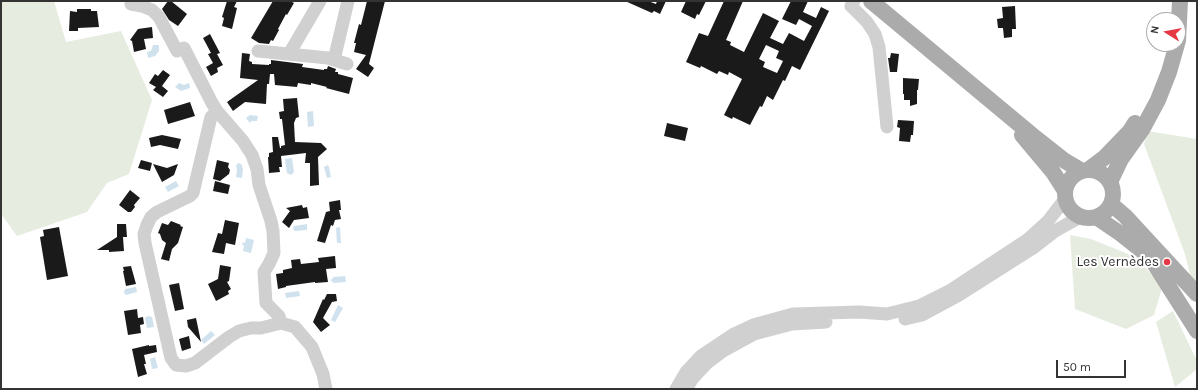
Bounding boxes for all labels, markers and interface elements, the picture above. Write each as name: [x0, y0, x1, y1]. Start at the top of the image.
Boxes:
north arrow: [1146, 12, 1186, 52]
text: N: [1148, 25, 1162, 35]
place label: Les Vernèdes: [1076, 254, 1159, 270]
marker: Les Vernèdes: [1162, 257, 1172, 267]
scale bar: [1058, 352, 1128, 378]
text: 50 m: [1063, 360, 1091, 374]

